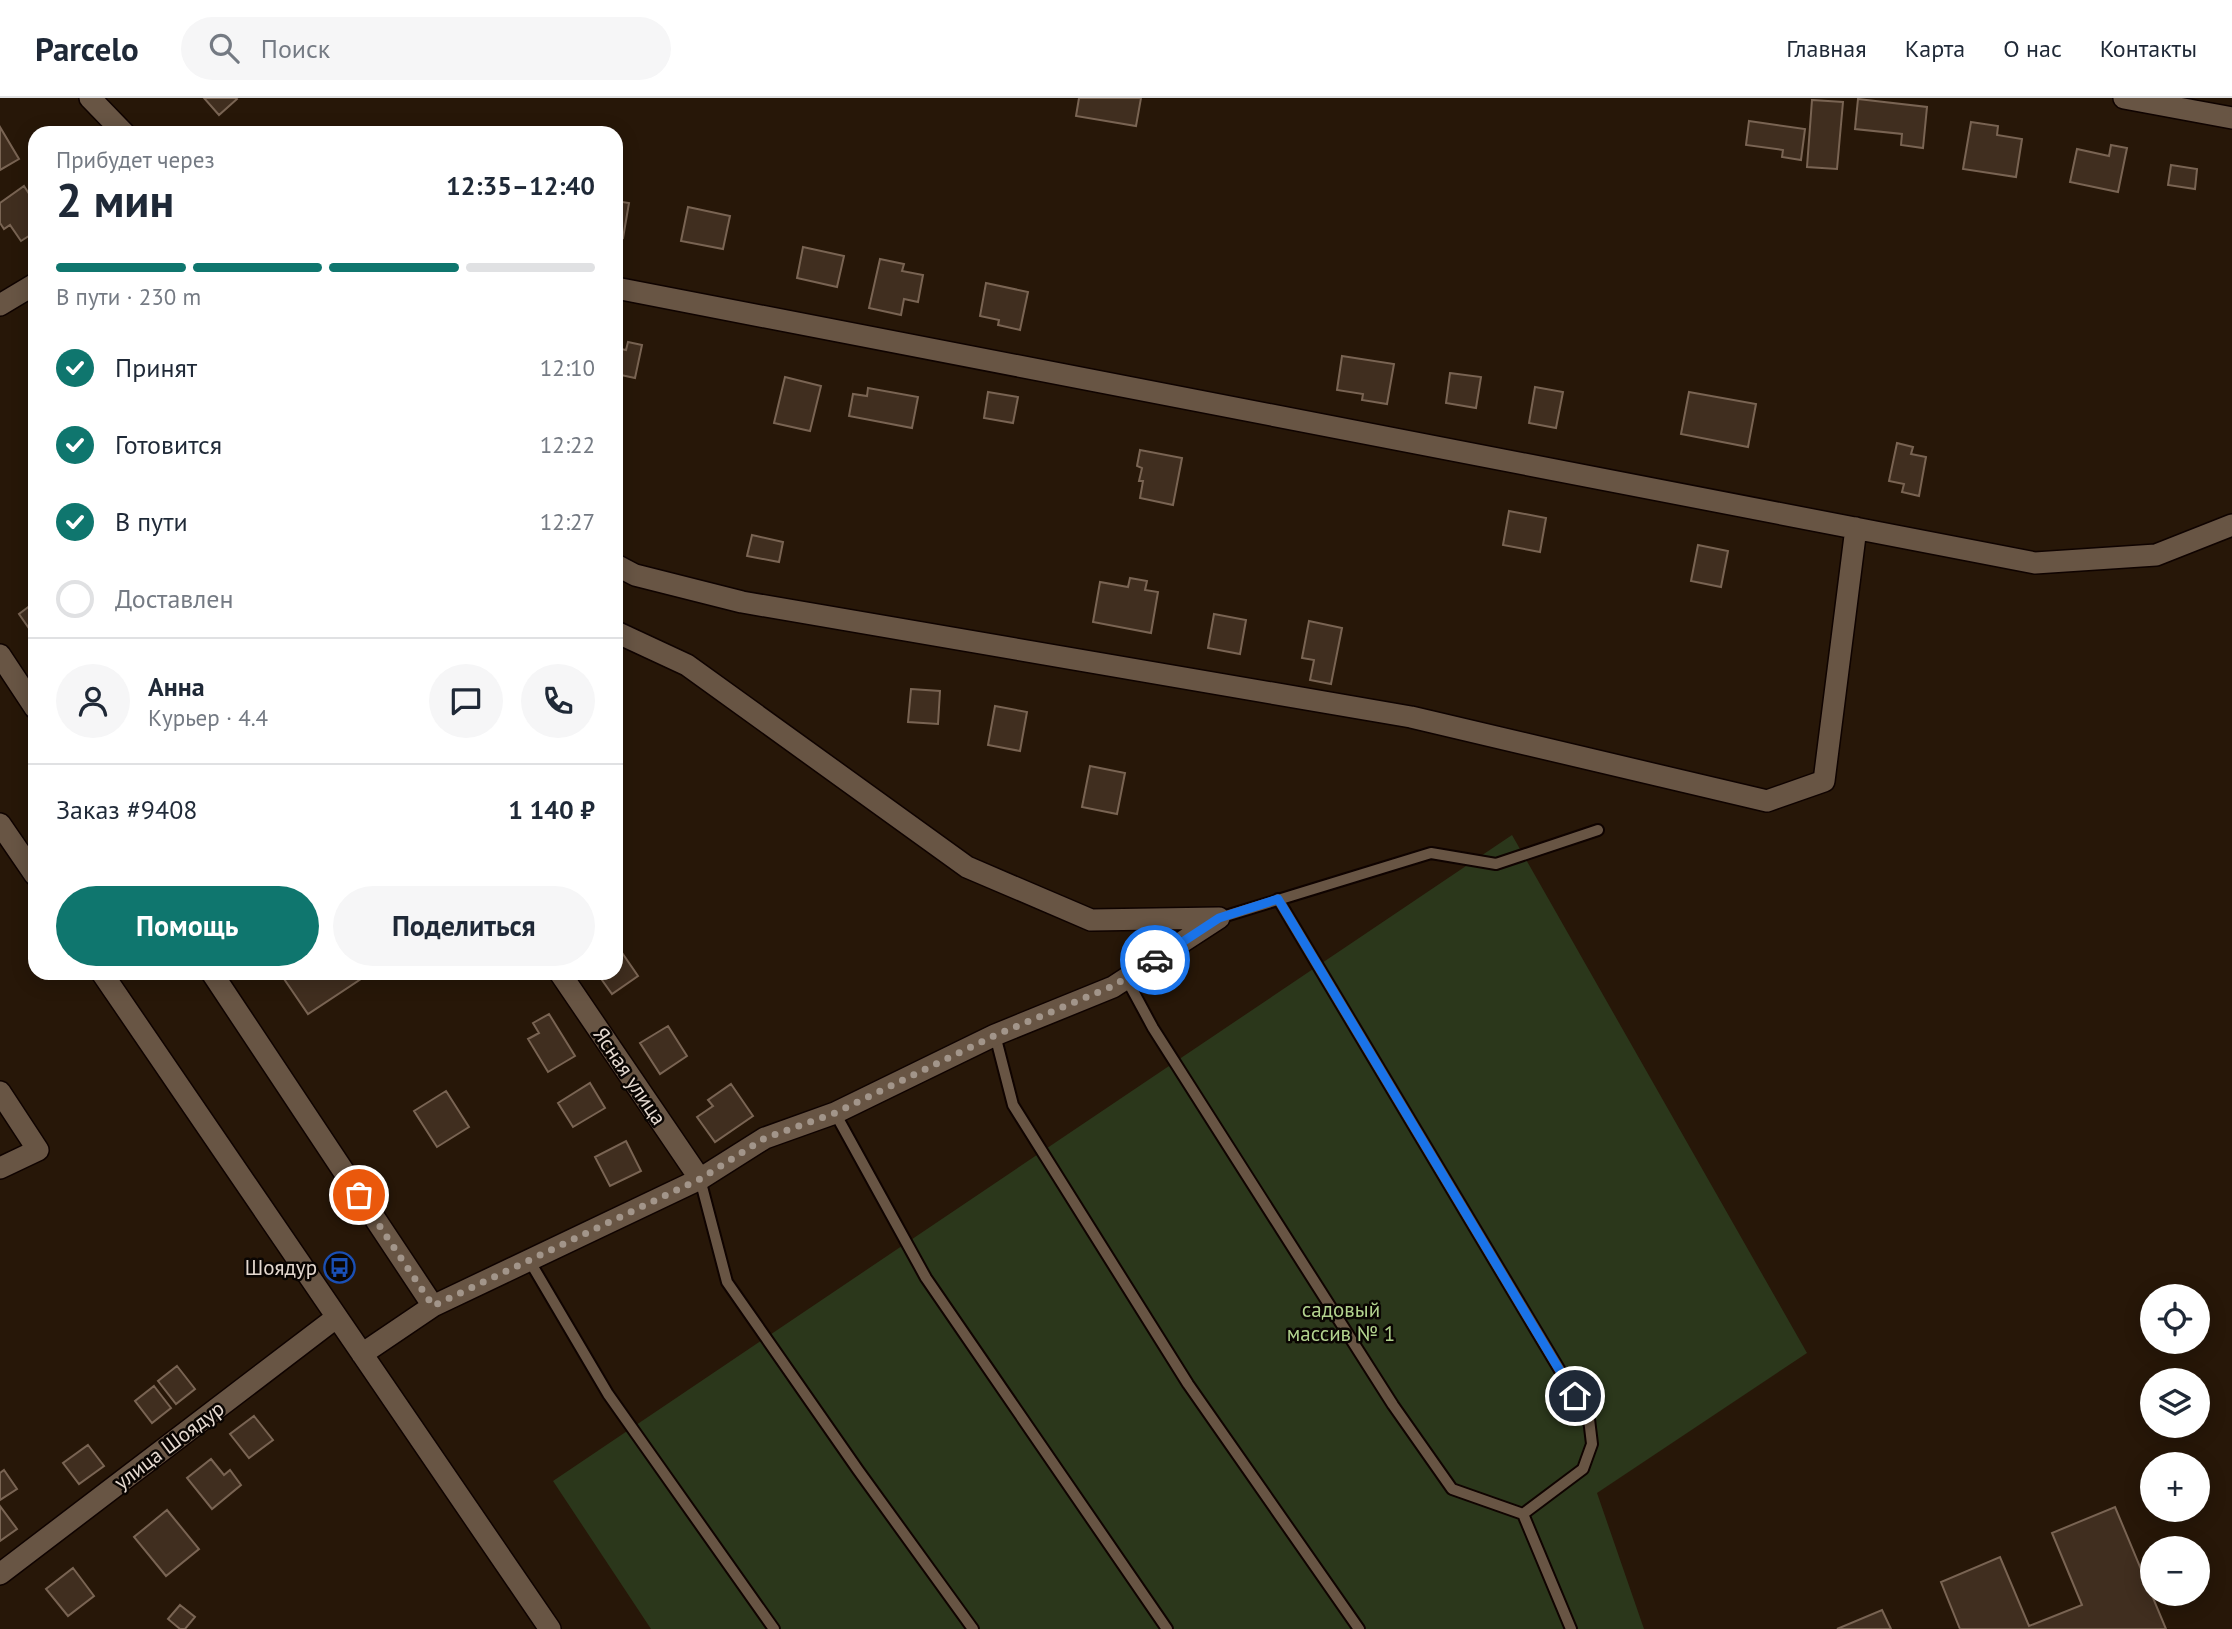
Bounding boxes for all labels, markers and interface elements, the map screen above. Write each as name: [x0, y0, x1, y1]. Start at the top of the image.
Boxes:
search box: [181, 17, 671, 80]
text: Parcelo: [35, 27, 139, 70]
icon: search: [205, 29, 243, 67]
text: Поиск: [261, 32, 330, 65]
text: Главная: [1786, 33, 1867, 64]
text: Карта: [1905, 33, 1965, 64]
text: О нас: [2003, 33, 2062, 64]
text: Контакты: [2100, 33, 2197, 64]
text: Прибудет через: [56, 145, 215, 174]
text: 12:35–12:40: [446, 169, 595, 202]
text: 2 мин: [56, 170, 174, 230]
text: В пути · 230 m: [56, 282, 201, 311]
icon: check: [56, 349, 94, 387]
text: Принят: [115, 351, 197, 384]
text: 12:10: [540, 353, 595, 382]
icon: check: [56, 426, 94, 464]
text: Готовится: [115, 428, 222, 461]
text: 12:22: [540, 430, 595, 459]
icon: check: [56, 503, 94, 541]
text: В пути: [115, 505, 188, 538]
text: 12:27: [540, 507, 595, 536]
text: Доставлен: [115, 582, 234, 615]
button: person: [56, 664, 130, 738]
button: chat: [429, 664, 503, 738]
button: phone: [521, 664, 595, 738]
text: Анна: [148, 670, 205, 703]
text: Курьер · 4.4: [148, 703, 268, 732]
text: Заказ #9408: [56, 793, 198, 826]
text: 1 140 ₽: [508, 793, 595, 826]
button: Помощь: [56, 886, 319, 966]
button: Поделиться: [333, 886, 595, 966]
courier: [1120, 925, 1190, 995]
icon: car: [1136, 941, 1174, 979]
street label: Ясная улица: [587, 1022, 673, 1130]
pin: [329, 1165, 389, 1225]
icon: bag: [340, 1176, 378, 1214]
bus stop icon: Шоядур: [323, 1250, 357, 1284]
place label: Шоядур: [245, 1254, 317, 1281]
map controls: [2140, 1284, 2210, 1606]
button: locate: [2140, 1284, 2210, 1354]
park label: садовый массив № 1: [1287, 1296, 1395, 1347]
pin: [1545, 1366, 1605, 1426]
button: layers: [2140, 1368, 2210, 1438]
icon: home: [1556, 1377, 1594, 1415]
street label: улица Шоядур: [108, 1395, 230, 1495]
button: +: [2140, 1452, 2210, 1522]
button: −: [2140, 1536, 2210, 1606]

